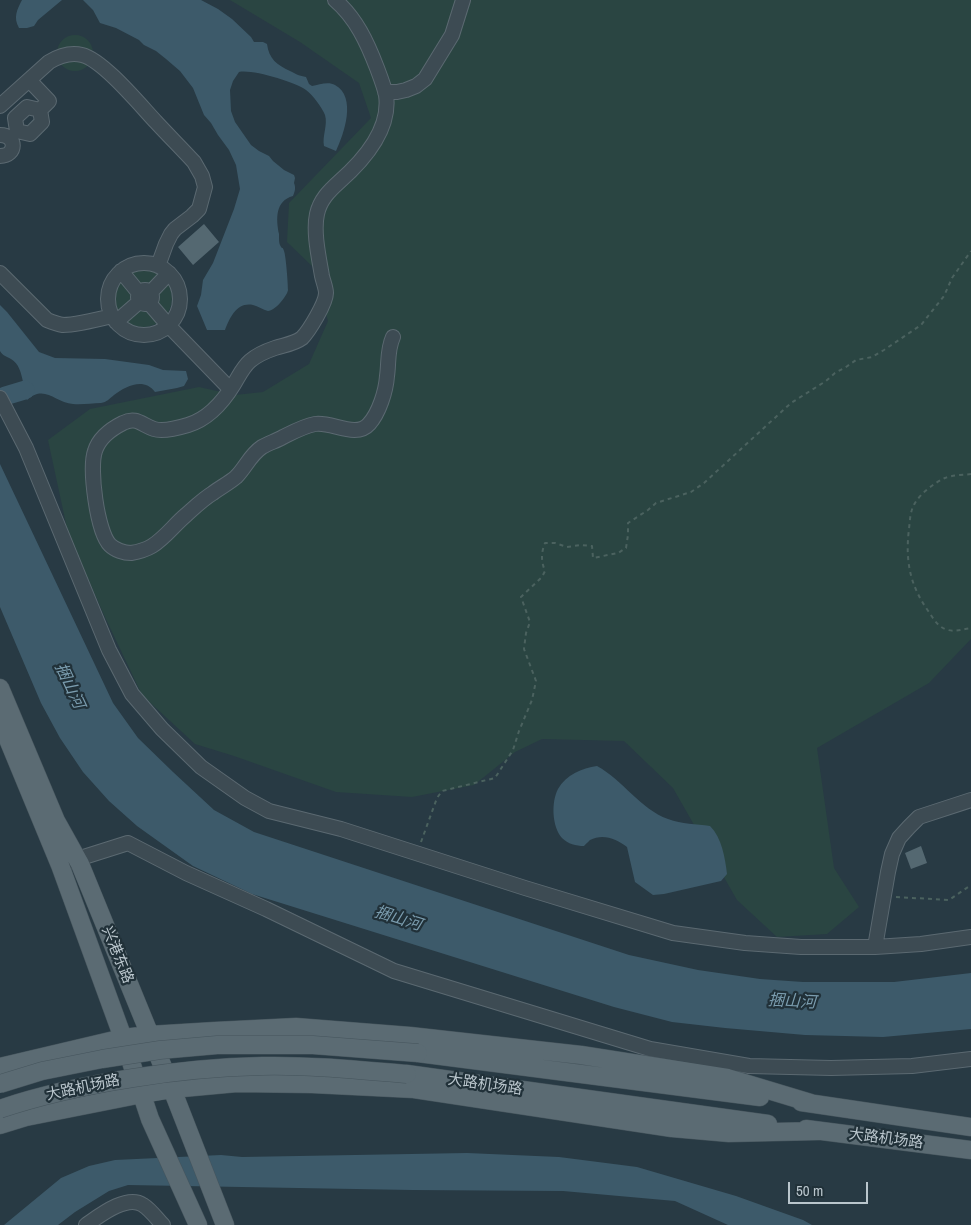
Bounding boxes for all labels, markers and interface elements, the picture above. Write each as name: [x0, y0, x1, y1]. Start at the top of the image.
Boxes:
water label: 捆山河: [50, 660, 88, 712]
water label: 捆山河: [372, 903, 424, 935]
street label: 兴港东路: [97, 924, 137, 986]
water label: 捆山河: [768, 991, 816, 1013]
street label: 大路机场路: [44, 1071, 122, 1105]
street label: 大路机场路: [447, 1071, 523, 1099]
street label: 大路机场路: [848, 1125, 924, 1153]
scale bar: [791, 1172, 871, 1204]
text: 50 m: [796, 1180, 823, 1201]

